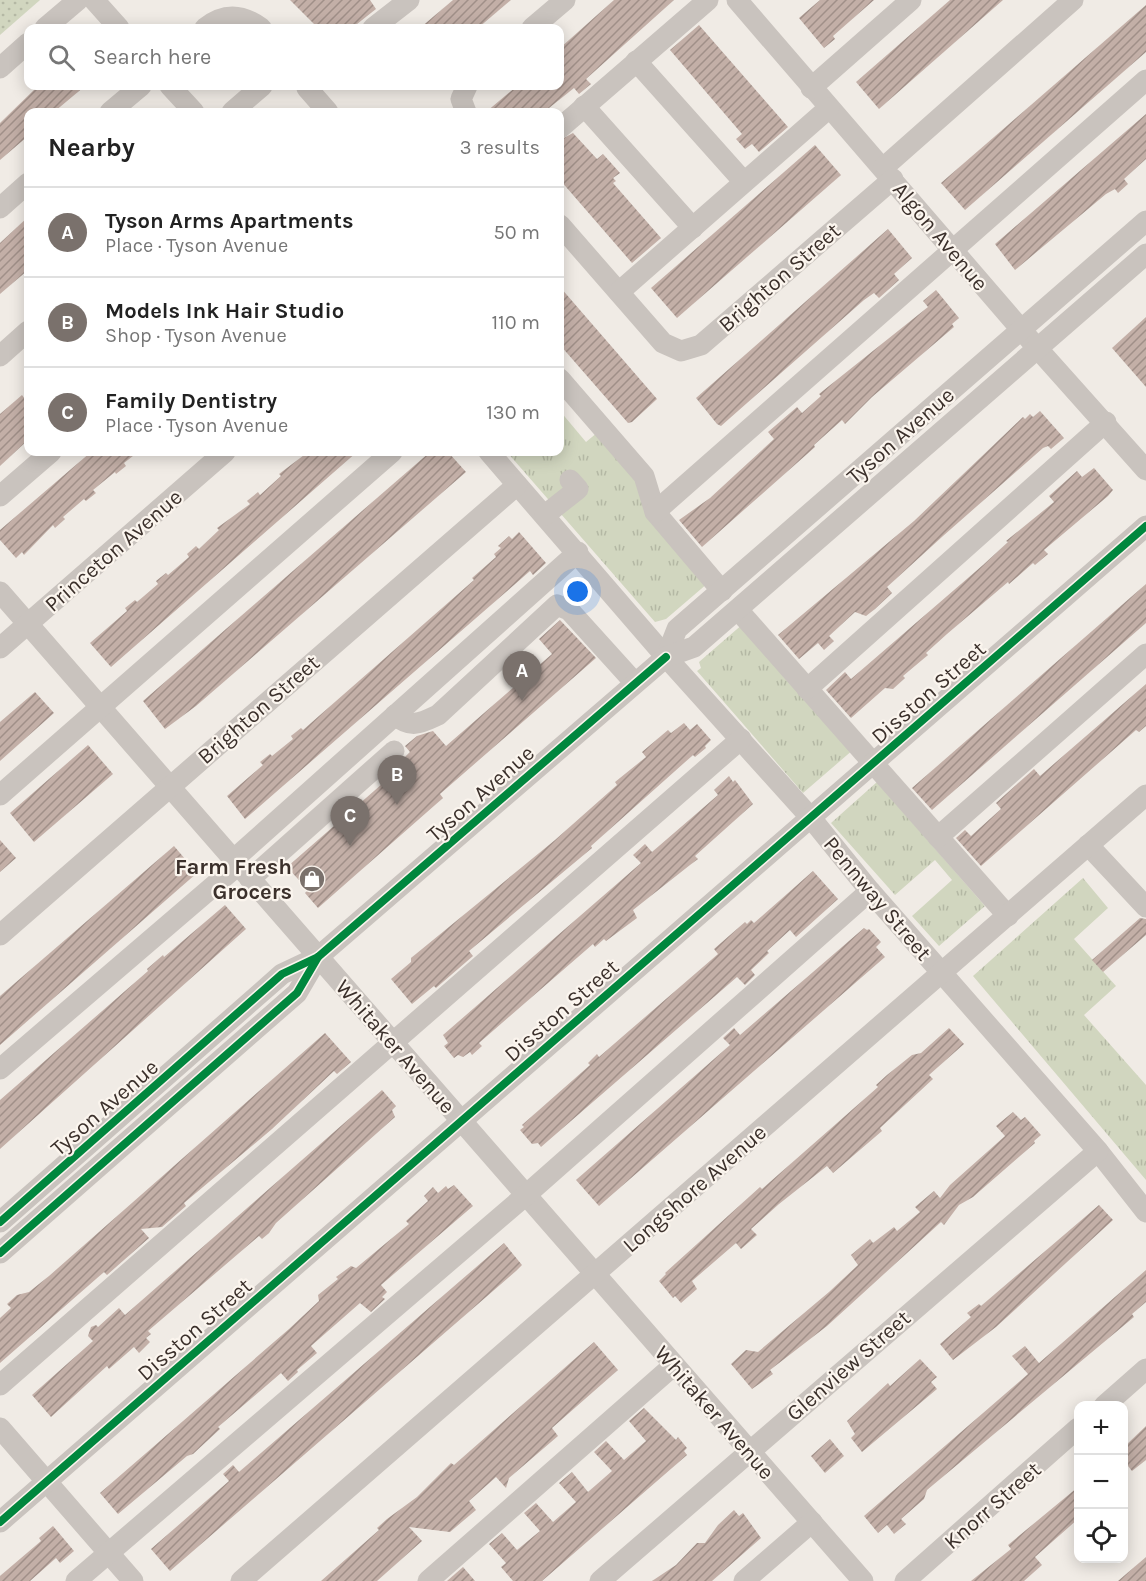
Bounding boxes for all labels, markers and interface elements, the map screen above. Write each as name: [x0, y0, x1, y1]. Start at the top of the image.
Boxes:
search box: [24, 24, 564, 90]
icon: search: [45, 41, 78, 74]
text: Search here: [93, 44, 211, 70]
text: Nearby: [48, 132, 135, 163]
text: 3 results: [460, 136, 540, 159]
street label: Algon Avenue: [887, 177, 993, 296]
text: Tyson Arms Apartments: [105, 208, 354, 234]
street label: Brighton Street: [713, 218, 846, 338]
text: A: [61, 221, 74, 244]
text: 50 m: [493, 221, 540, 244]
text: Place · Tyson Avenue: [105, 234, 288, 257]
text: Models Ink Hair Studio: [105, 298, 344, 324]
text: B: [61, 311, 74, 334]
text: 110 m: [491, 311, 540, 334]
text: Shop · Tyson Avenue: [105, 324, 287, 347]
street label: Tyson Avenue: [842, 382, 960, 490]
text: Family Dentistry: [105, 388, 277, 414]
text: C: [61, 401, 74, 424]
text: 130 m: [486, 401, 540, 424]
text: Place · Tyson Avenue: [105, 414, 288, 437]
street label: Princeton Avenue: [40, 484, 188, 618]
your location: [563, 577, 592, 606]
street label: Disston Street: [866, 636, 991, 750]
street label: Brighton Street: [192, 650, 325, 770]
pin: A: [502, 652, 542, 701]
street label: Tyson Avenue: [422, 740, 540, 848]
pin: B: [378, 756, 416, 805]
pin: C: [330, 796, 370, 846]
street label: Pennway Street: [818, 831, 937, 966]
place label: Farm Fresh Grocers: [175, 854, 292, 905]
shop icon: Farm Fresh Grocers: [297, 864, 327, 894]
street label: Disston Street: [499, 954, 624, 1068]
street label: Whitaker Avenue: [330, 974, 461, 1119]
street label: Tyson Avenue: [46, 1054, 164, 1162]
street label: Longshore Avenue: [618, 1119, 772, 1258]
street label: Disston Street: [132, 1273, 257, 1387]
street label: Glenview Street: [781, 1305, 916, 1427]
street label: Whitaker Avenue: [649, 1340, 780, 1485]
map controls: [1074, 1401, 1128, 1563]
button: +: [1074, 1401, 1128, 1455]
button: −: [1074, 1455, 1128, 1509]
street label: Knorr Street: [939, 1457, 1047, 1555]
button: locate: [1074, 1509, 1128, 1563]

